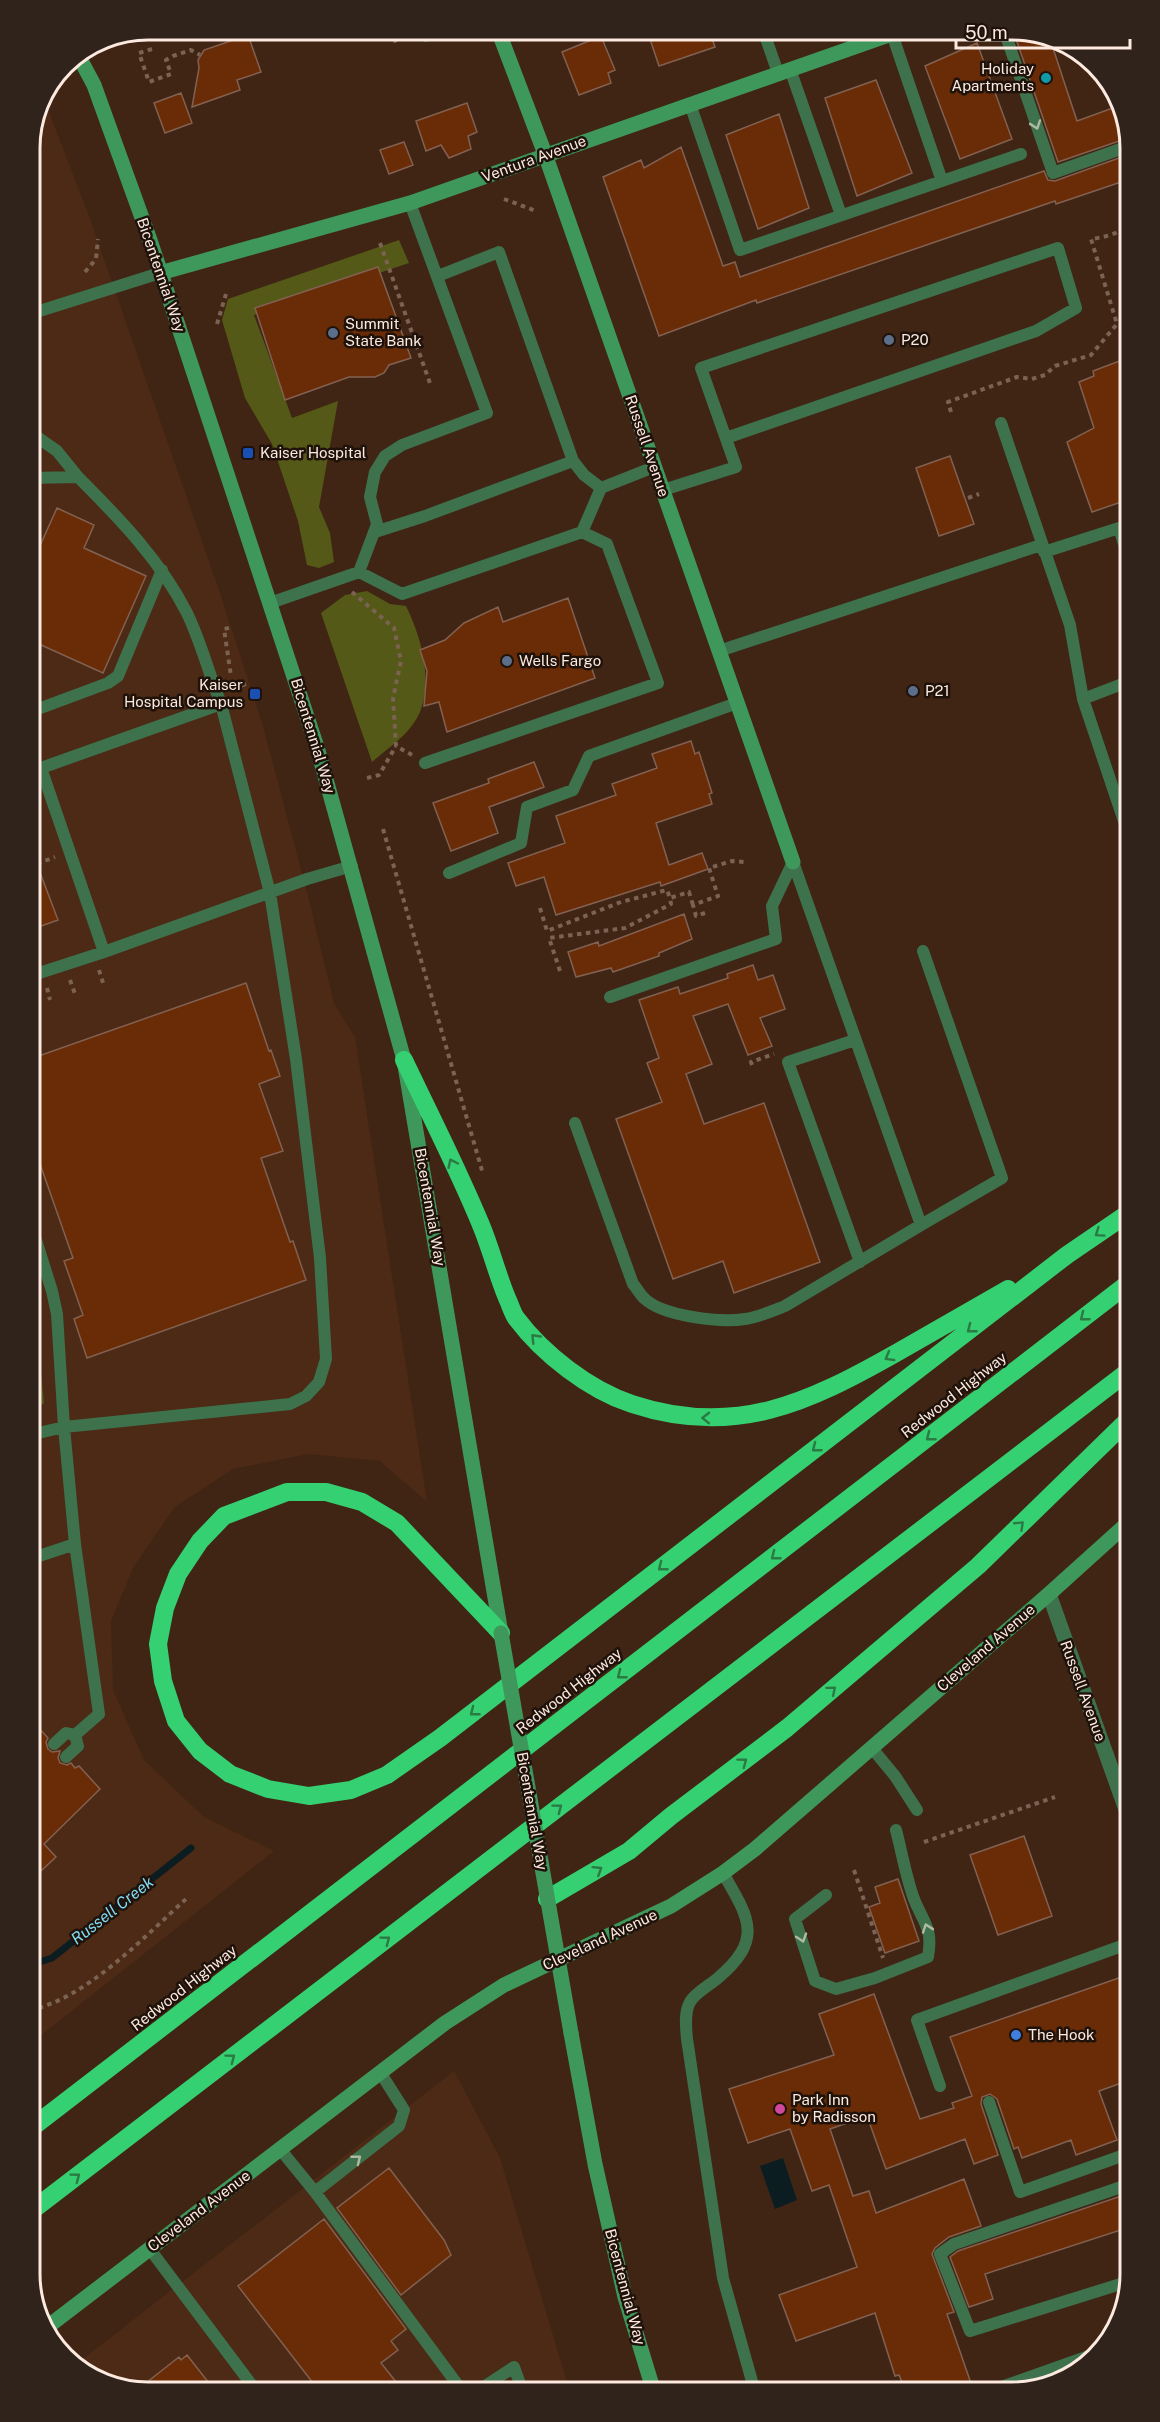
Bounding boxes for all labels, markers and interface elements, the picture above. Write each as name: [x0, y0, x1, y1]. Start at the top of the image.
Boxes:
scale bar: [956, 12, 1130, 50]
text: 50 m: [965, 22, 1008, 43]
place label: Holiday Apartments: [952, 60, 1034, 94]
marker: Holiday Apartments: [1039, 71, 1053, 85]
one-way arrow: [1029, 119, 1042, 130]
street label: Ventura Avenue: [479, 132, 588, 185]
street label: Bicentennial Way: [134, 215, 189, 334]
place label: Summit State Bank: [345, 315, 422, 349]
marker: Summit State Bank: [326, 326, 340, 340]
place label: P20: [901, 331, 929, 348]
marker: P20: [882, 333, 896, 347]
street label: Russell Avenue: [622, 393, 673, 499]
place label: Kaiser Hospital: [260, 444, 366, 461]
marker: Kaiser Hospital: [241, 446, 255, 460]
place label: Wells Fargo: [519, 652, 601, 669]
marker: Wells Fargo: [500, 654, 514, 668]
place label: Kaiser Hospital Campus: [124, 676, 243, 710]
street label: Bicentennial Way: [288, 676, 339, 796]
place label: P21: [925, 682, 950, 699]
marker: P21: [906, 684, 920, 698]
marker: Kaiser Hospital Campus: [248, 687, 262, 701]
street label: Bicentennial Way: [412, 1146, 449, 1267]
one-way arrow: [448, 1159, 460, 1170]
one-way arrow: [1094, 1226, 1105, 1237]
one-way arrow: [1079, 1310, 1090, 1321]
one-way arrow: [967, 1322, 978, 1333]
one-way arrow: [531, 1334, 542, 1344]
street label: Redwood Highway: [898, 1348, 1010, 1441]
one-way arrow: [885, 1350, 895, 1362]
one-way arrow: [702, 1412, 711, 1424]
one-way arrow: [925, 1429, 936, 1440]
one-way arrow: [812, 1441, 823, 1452]
one-way arrow: [1013, 1521, 1023, 1532]
one-way arrow: [771, 1548, 782, 1559]
one-way arrow: [657, 1560, 668, 1571]
street label: Cleveland Avenue: [933, 1600, 1038, 1695]
street label: Russell Avenue: [1057, 1638, 1110, 1744]
street label: Redwood Highway: [513, 1644, 625, 1737]
one-way arrow: [616, 1667, 627, 1678]
one-way arrow: [825, 1686, 836, 1697]
one-way arrow: [470, 1704, 481, 1715]
street label: Bicentennial Way: [514, 1750, 551, 1871]
one-way arrow: [736, 1758, 747, 1769]
one-way arrow: [551, 1805, 562, 1816]
one-way arrow: [592, 1866, 602, 1878]
water label: Russell Creek: [67, 1872, 158, 1948]
street label: Cleveland Avenue: [540, 1906, 660, 1974]
one-way arrow: [922, 1923, 934, 1934]
one-way arrow: [794, 1932, 807, 1943]
one-way arrow: [379, 1936, 390, 1947]
street label: Redwood Highway: [128, 1941, 240, 2034]
place label: The Hook: [1028, 2026, 1094, 2043]
marker: The Hook: [1009, 2028, 1023, 2042]
one-way arrow: [225, 2055, 236, 2066]
place label: Park Inn by Radisson: [792, 2091, 876, 2125]
marker: Park Inn by Radisson: [773, 2102, 787, 2116]
one-way arrow: [350, 2156, 361, 2167]
street label: Cleveland Avenue: [144, 2166, 253, 2255]
one-way arrow: [70, 2173, 81, 2184]
street label: Bicentennial Way: [602, 2227, 649, 2347]

